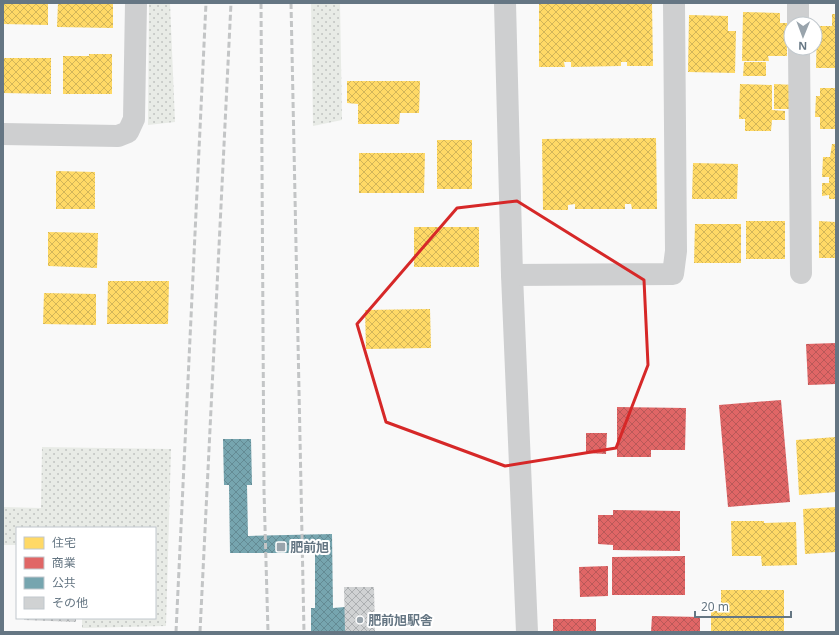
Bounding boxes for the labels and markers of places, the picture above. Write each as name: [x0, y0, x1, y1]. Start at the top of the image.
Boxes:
place label: 肥前旭: [290, 538, 329, 556]
marker: 肥前旭: [275, 541, 287, 553]
place label: 肥前旭駅舎: [368, 611, 433, 629]
marker: 肥前旭駅舎: [355, 615, 365, 625]

